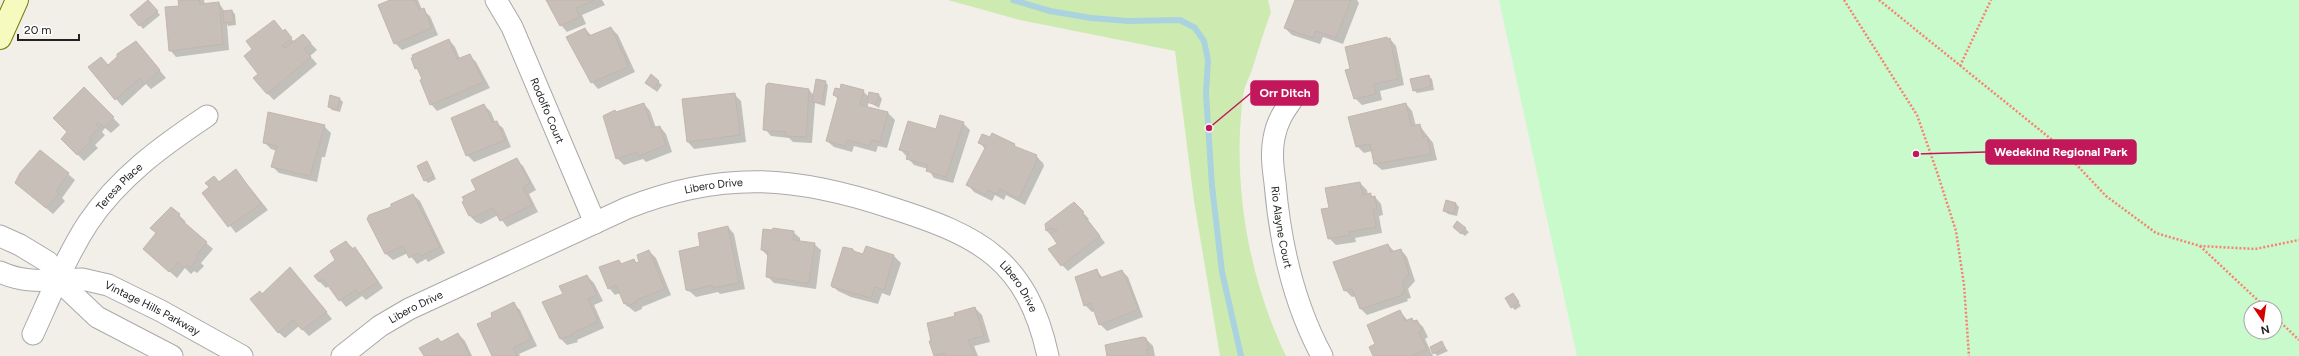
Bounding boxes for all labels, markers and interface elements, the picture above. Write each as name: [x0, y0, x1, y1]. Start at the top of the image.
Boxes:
scale bar: [18, 16, 79, 42]
text: 20 m: [24, 23, 52, 37]
street label: Rodolfo Court: [527, 76, 567, 145]
callout: Orr Ditch: [1251, 81, 1318, 105]
text: Orr Ditch: [1259, 86, 1311, 100]
callout: Wedekind Regional Park: [1986, 140, 2136, 164]
text: Wedekind Regional Park: [1994, 145, 2128, 159]
street label: Teresa Place: [94, 160, 145, 213]
street label: Libero Drive: [683, 176, 743, 197]
street label: Rio Alayne Court: [1268, 186, 1295, 270]
street label: Libero Drive: [997, 258, 1040, 314]
street label: Vintage Hills Parkway: [102, 278, 202, 338]
street label: Libero Drive: [387, 288, 445, 326]
north arrow: [2243, 300, 2283, 340]
text: N: [2260, 322, 2271, 337]

